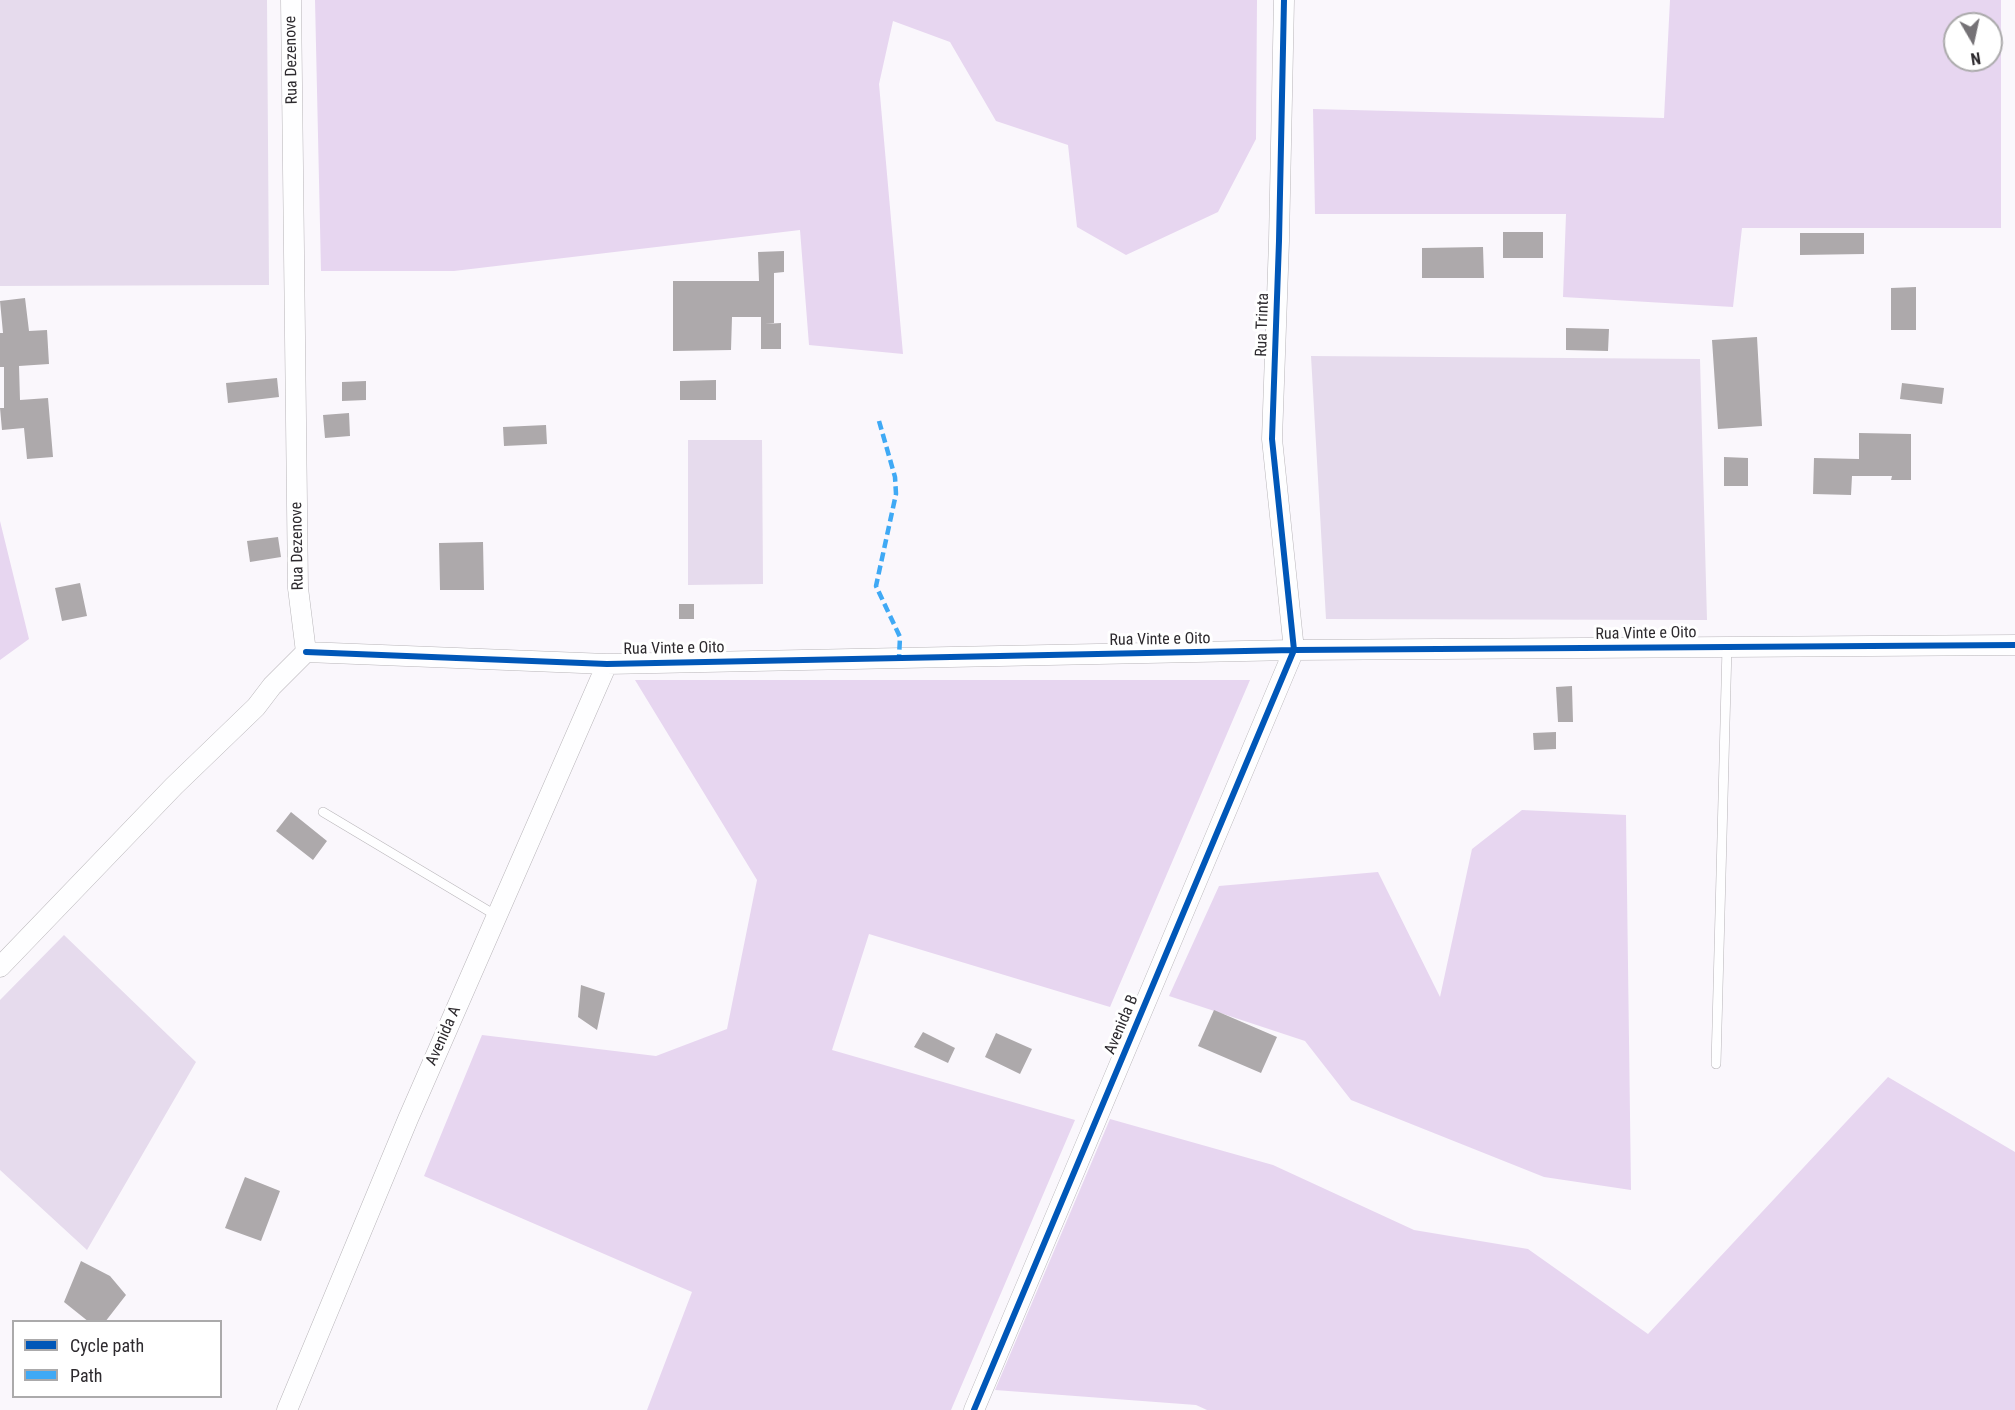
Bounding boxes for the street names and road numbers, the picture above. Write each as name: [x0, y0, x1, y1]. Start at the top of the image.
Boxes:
street label: Rua Dezenove: [282, 16, 302, 104]
street label: Rua Trinta: [1252, 293, 1274, 357]
street label: Rua Dezenove: [288, 502, 308, 590]
street label: Rua Vinte e Oito: [1595, 624, 1697, 644]
street label: Rua Vinte e Oito: [1109, 630, 1211, 650]
street label: Rua Vinte e Oito: [623, 639, 725, 659]
street label: Avenida B: [1101, 992, 1143, 1058]
street label: Avenida A: [422, 1003, 466, 1069]

